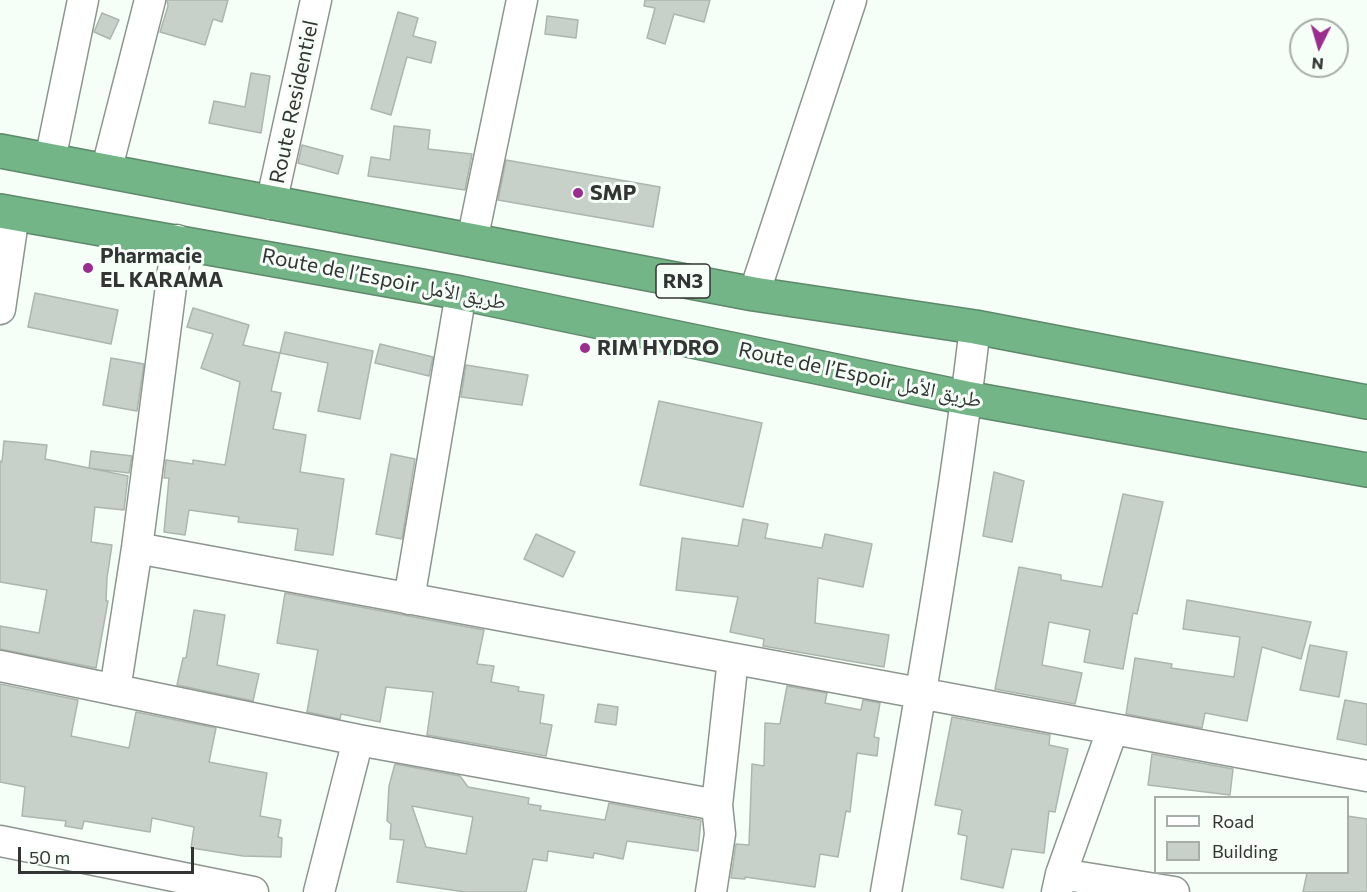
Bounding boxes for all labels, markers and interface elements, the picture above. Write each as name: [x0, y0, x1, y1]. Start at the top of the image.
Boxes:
street label: Route Residentiel: [264, 18, 324, 186]
north arrow: [1289, 18, 1349, 78]
text: N: [1311, 54, 1324, 74]
place label: SMP: [590, 180, 636, 206]
marker: SMP: [571, 186, 585, 200]
place label: Pharmacie EL KARAMA: [100, 243, 223, 293]
street label: Route de l’Espoir طريق الأمل: [260, 243, 508, 315]
marker: Pharmacie EL KARAMA: [81, 261, 95, 275]
road number: RN3: [656, 264, 710, 298]
place label: RIM HYDRO: [597, 335, 719, 361]
street label: Route de l’Espoir طريق الأمل: [736, 337, 984, 413]
marker: RIM HYDRO: [578, 341, 592, 355]
legend: [1154, 796, 1349, 874]
text: Road: [1212, 810, 1254, 832]
scale bar: [21, 835, 196, 873]
text: Building: [1212, 840, 1278, 862]
text: 50 m: [29, 846, 70, 868]

